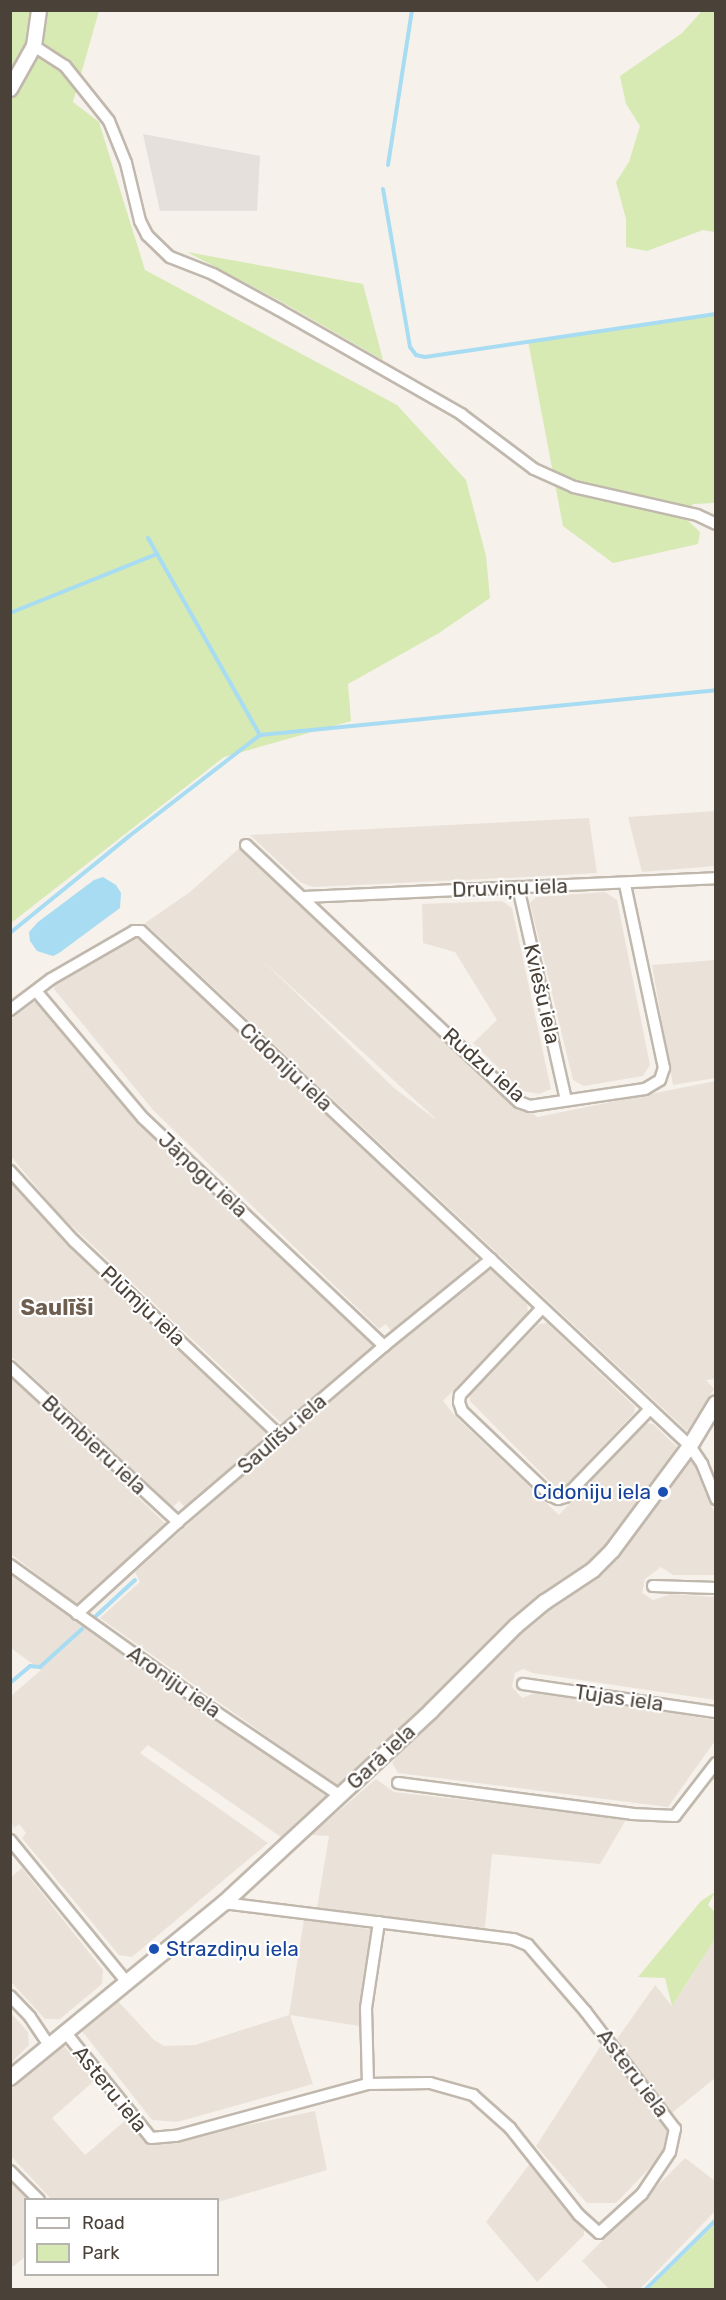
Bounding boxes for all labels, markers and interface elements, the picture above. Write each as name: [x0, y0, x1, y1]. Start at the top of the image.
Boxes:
street label: Druviņu iela: [452, 873, 568, 903]
street label: Kviešu iela: [518, 941, 566, 1047]
street label: Cidoniju iela: [234, 1018, 338, 1116]
street label: Rudzu iela: [438, 1022, 530, 1108]
street label: Jāņogu iela: [153, 1127, 253, 1223]
street label: Plūmju iela: [95, 1260, 191, 1352]
district label: Saulīši: [21, 1295, 93, 1321]
street label: Saulīšu iela: [232, 1389, 332, 1479]
street label: Bumbieru iela: [36, 1390, 152, 1500]
place label: Cidoniju iela: [533, 1479, 651, 1505]
marker: Cidoniju iela: [656, 1485, 670, 1499]
street label: Aroniju iela: [122, 1641, 226, 1723]
street label: Tūjas iela: [573, 1679, 665, 1717]
street label: Garā iela: [342, 1719, 420, 1795]
place label: Strazdiņu iela: [166, 1936, 299, 1962]
marker: Strazdiņu iela: [147, 1942, 161, 1956]
street label: Asteru iela: [592, 2024, 674, 2122]
street label: Asteru iela: [67, 2041, 153, 2137]
legend: [24, 2198, 219, 2276]
text: Road: [82, 2212, 125, 2234]
text: Park: [82, 2242, 119, 2264]

